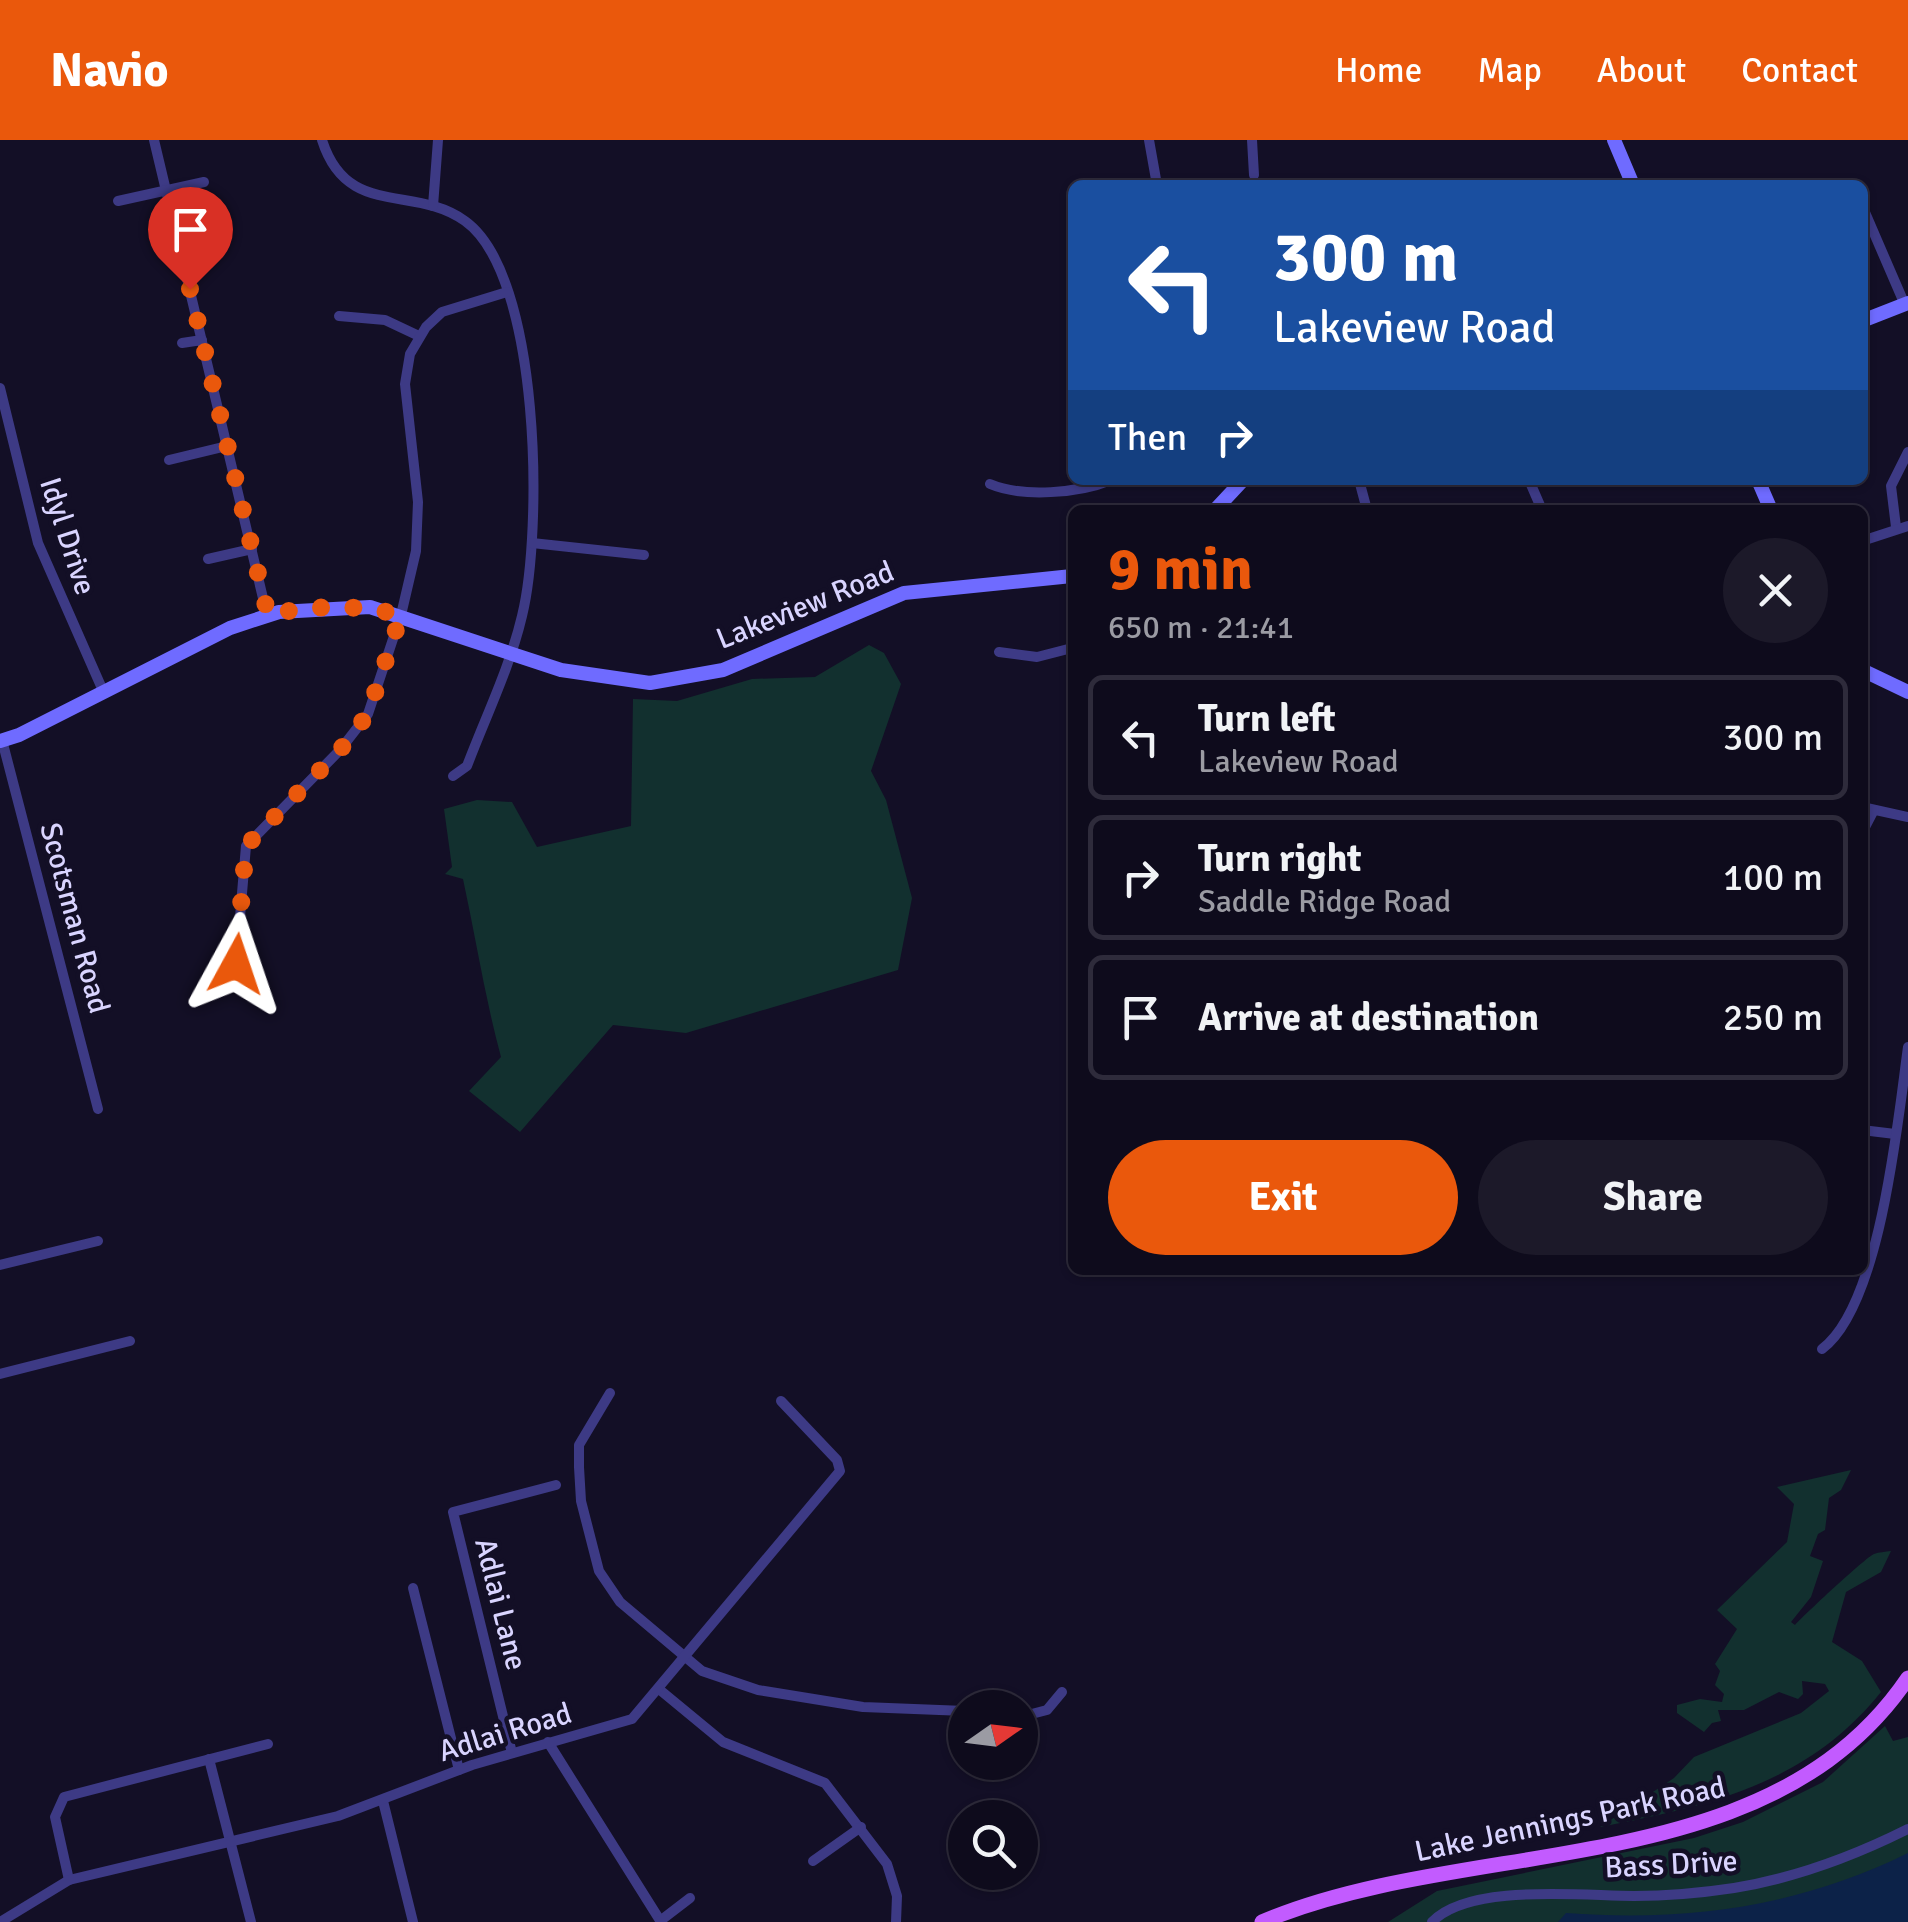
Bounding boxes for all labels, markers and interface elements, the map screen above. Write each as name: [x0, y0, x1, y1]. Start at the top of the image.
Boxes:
text: Navio: [50, 41, 169, 100]
text: Home: [1335, 49, 1422, 92]
text: Map: [1477, 49, 1542, 92]
text: About: [1597, 49, 1686, 92]
text: Contact: [1741, 49, 1858, 92]
pin: [148, 187, 233, 290]
icon: arrive: [163, 202, 218, 257]
text: 300 m: [1273, 214, 1458, 300]
icon: left: [1108, 220, 1238, 350]
text: Lakeview Road: [1273, 300, 1555, 355]
icon: right: [1207, 410, 1262, 465]
text: Then: [1108, 414, 1187, 461]
street label: Idyl Drive: [31, 473, 104, 600]
text: 9 min: [1108, 533, 1253, 607]
button: close: [1723, 538, 1828, 643]
street label: Lakeview Road: [711, 553, 899, 658]
text: 650 m · 21:41: [1108, 608, 1294, 647]
text: Turn left: [1198, 695, 1336, 742]
icon: left: [1113, 710, 1168, 765]
text: 300 m: [1723, 714, 1823, 761]
text: Lakeview Road: [1198, 742, 1399, 781]
street label: Scotsman Road: [31, 819, 118, 1018]
text: Turn right: [1198, 835, 1362, 882]
icon: right: [1113, 850, 1168, 905]
text: 100 m: [1723, 854, 1823, 901]
text: Saddle Ridge Road: [1198, 882, 1451, 921]
position arrow: [184, 912, 288, 1016]
icon: arrive: [1113, 990, 1168, 1045]
text: Arrive at destination: [1198, 994, 1539, 1041]
text: 250 m: [1723, 994, 1823, 1041]
button: Exit: [1108, 1140, 1458, 1255]
button: Share: [1478, 1140, 1828, 1255]
street label: Adlai Lane: [466, 1534, 535, 1674]
north arrow: [948, 1690, 1038, 1780]
map controls: [948, 1690, 1038, 1890]
street label: Adlai Road: [434, 1695, 576, 1770]
street label: Lake Jennings Park Road: [1412, 1769, 1729, 1870]
button: search: [948, 1800, 1038, 1890]
street label: Bass Drive: [1603, 1843, 1739, 1886]

